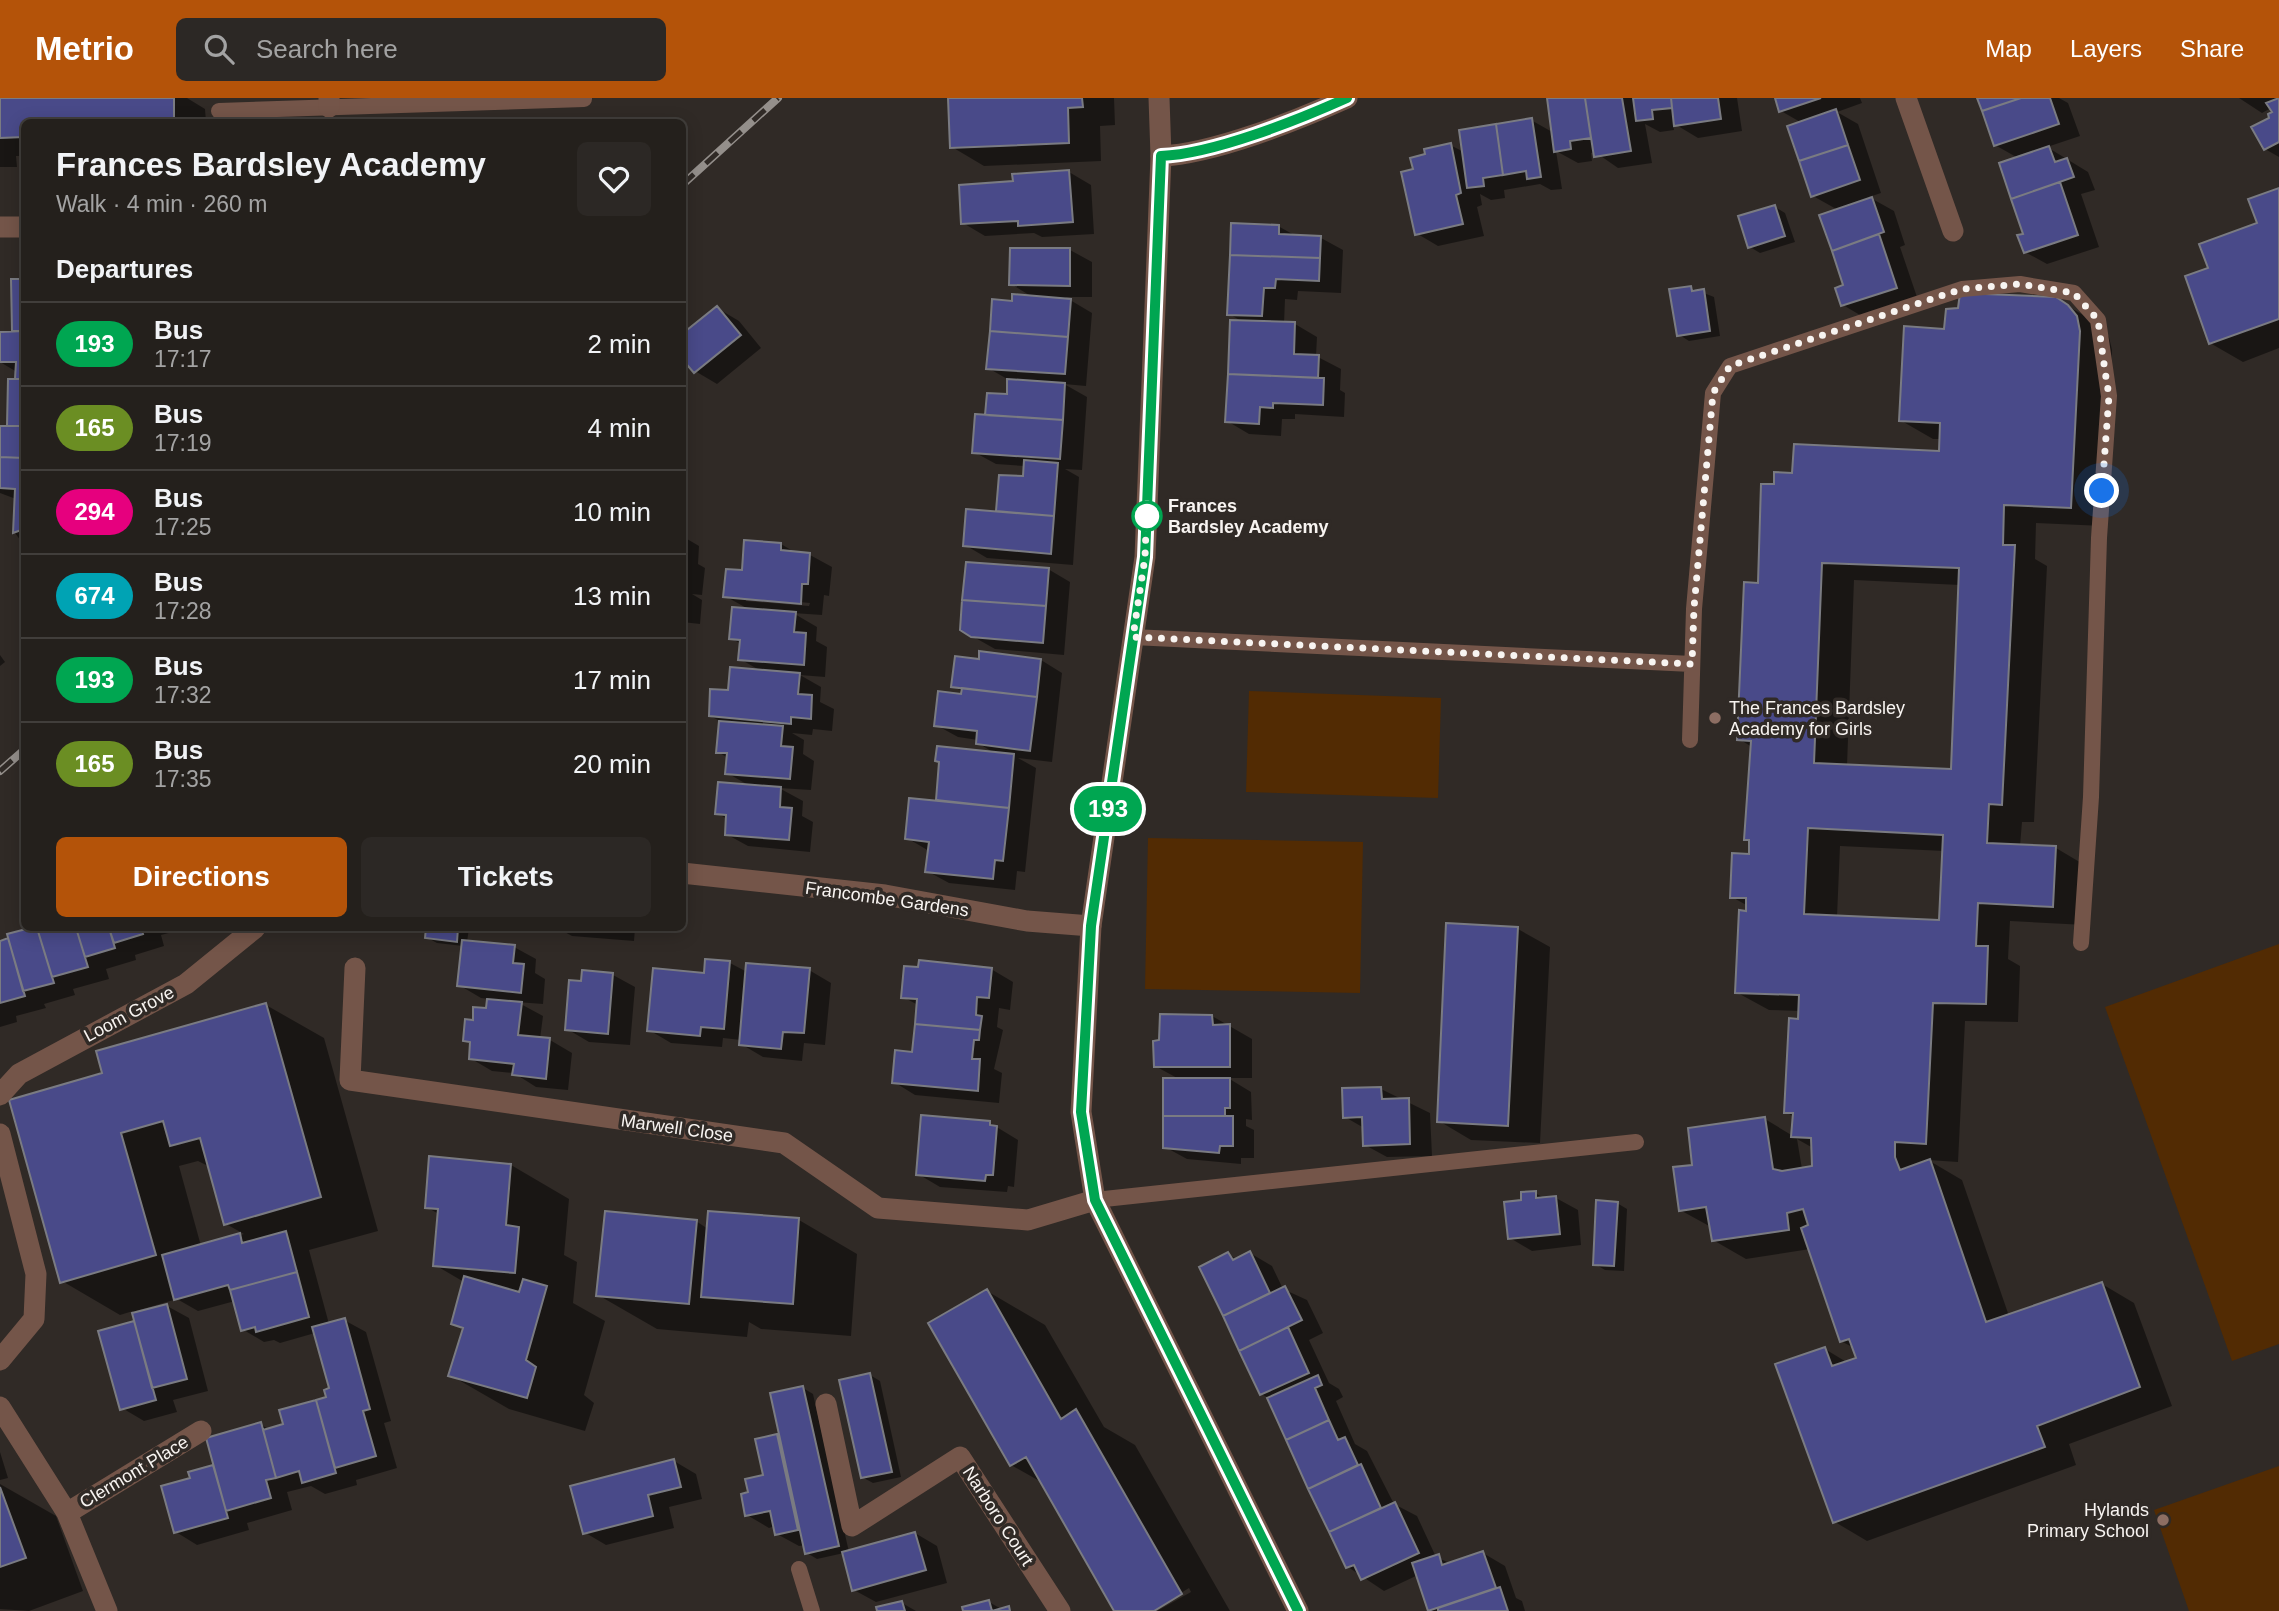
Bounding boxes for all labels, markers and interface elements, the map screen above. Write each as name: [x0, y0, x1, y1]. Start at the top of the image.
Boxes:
search box: [176, 18, 666, 81]
text: Metrio: [35, 30, 134, 67]
icon: search: [200, 30, 238, 68]
text: Search here: [256, 34, 398, 64]
text: Map: [1985, 35, 2032, 62]
text: Layers: [2070, 35, 2142, 62]
text: Share: [2180, 35, 2244, 62]
button: heart: [577, 142, 651, 216]
text: Frances Bardsley Academy: [56, 146, 486, 183]
text: Walk · 4 min · 260 m: [56, 191, 267, 217]
text: Departures: [56, 254, 193, 284]
text: Bus: [154, 315, 203, 345]
text: 2 min: [587, 329, 651, 359]
text: 193: [74, 330, 115, 357]
text: 17:17: [154, 346, 212, 372]
text: Bus: [154, 399, 203, 429]
text: 4 min: [587, 413, 651, 443]
text: 165: [74, 414, 115, 441]
text: 17:19: [154, 430, 212, 456]
your location: [2084, 473, 2119, 508]
text: Bus: [154, 483, 203, 513]
place label: Frances Bardsley Academy: [1168, 496, 1328, 537]
text: 10 min: [573, 497, 651, 527]
text: 294: [74, 498, 115, 525]
marker: Frances Bardsley Academy: [1132, 501, 1162, 531]
text: 17:25: [154, 514, 212, 540]
text: Bus: [154, 567, 203, 597]
text: 13 min: [573, 581, 651, 611]
text: 674: [74, 582, 115, 609]
text: 17:28: [154, 598, 212, 624]
text: Bus: [154, 651, 203, 681]
text: 17 min: [573, 665, 651, 695]
text: 193: [74, 666, 115, 693]
text: 17:32: [154, 682, 212, 708]
place label: The Frances Bardsley Academy for Girls: [1729, 698, 1905, 739]
marker: The Frances Bardsley Academy for Girls: [1707, 710, 1723, 726]
text: Bus: [154, 735, 203, 765]
text: 20 min: [573, 749, 651, 779]
text: 165: [74, 750, 115, 777]
text: 17:35: [154, 766, 212, 792]
line badge: 193: [1068, 786, 1148, 832]
text: 193: [1088, 795, 1128, 822]
button: Directions: [56, 837, 347, 917]
button: Tickets: [361, 837, 651, 917]
street label: Francombe Gardens: [804, 878, 970, 920]
street label: Loom Grove: [81, 982, 177, 1046]
street label: Marwell Close: [620, 1110, 734, 1146]
street label: Clermont Place: [76, 1432, 192, 1512]
street label: Narboro Court: [959, 1463, 1037, 1569]
place label: Hylands Primary School: [2027, 1500, 2149, 1541]
marker: Hylands Primary School: [2155, 1512, 2171, 1528]

